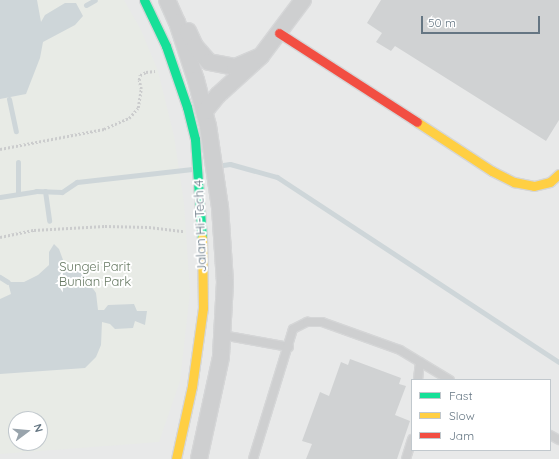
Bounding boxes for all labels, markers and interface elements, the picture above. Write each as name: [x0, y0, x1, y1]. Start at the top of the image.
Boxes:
scale bar: [423, 8, 542, 34]
text: 50 m: [428, 15, 456, 30]
street label: Jalan Hi-Tech 4: [191, 179, 209, 273]
park label: Sungei Parit Bunian Park: [59, 259, 131, 290]
legend: [411, 379, 551, 451]
text: Fast: [449, 388, 473, 403]
text: Slow: [449, 408, 475, 423]
north arrow: [8, 411, 48, 451]
text: N: [31, 422, 46, 434]
text: Jam: [449, 428, 474, 443]

